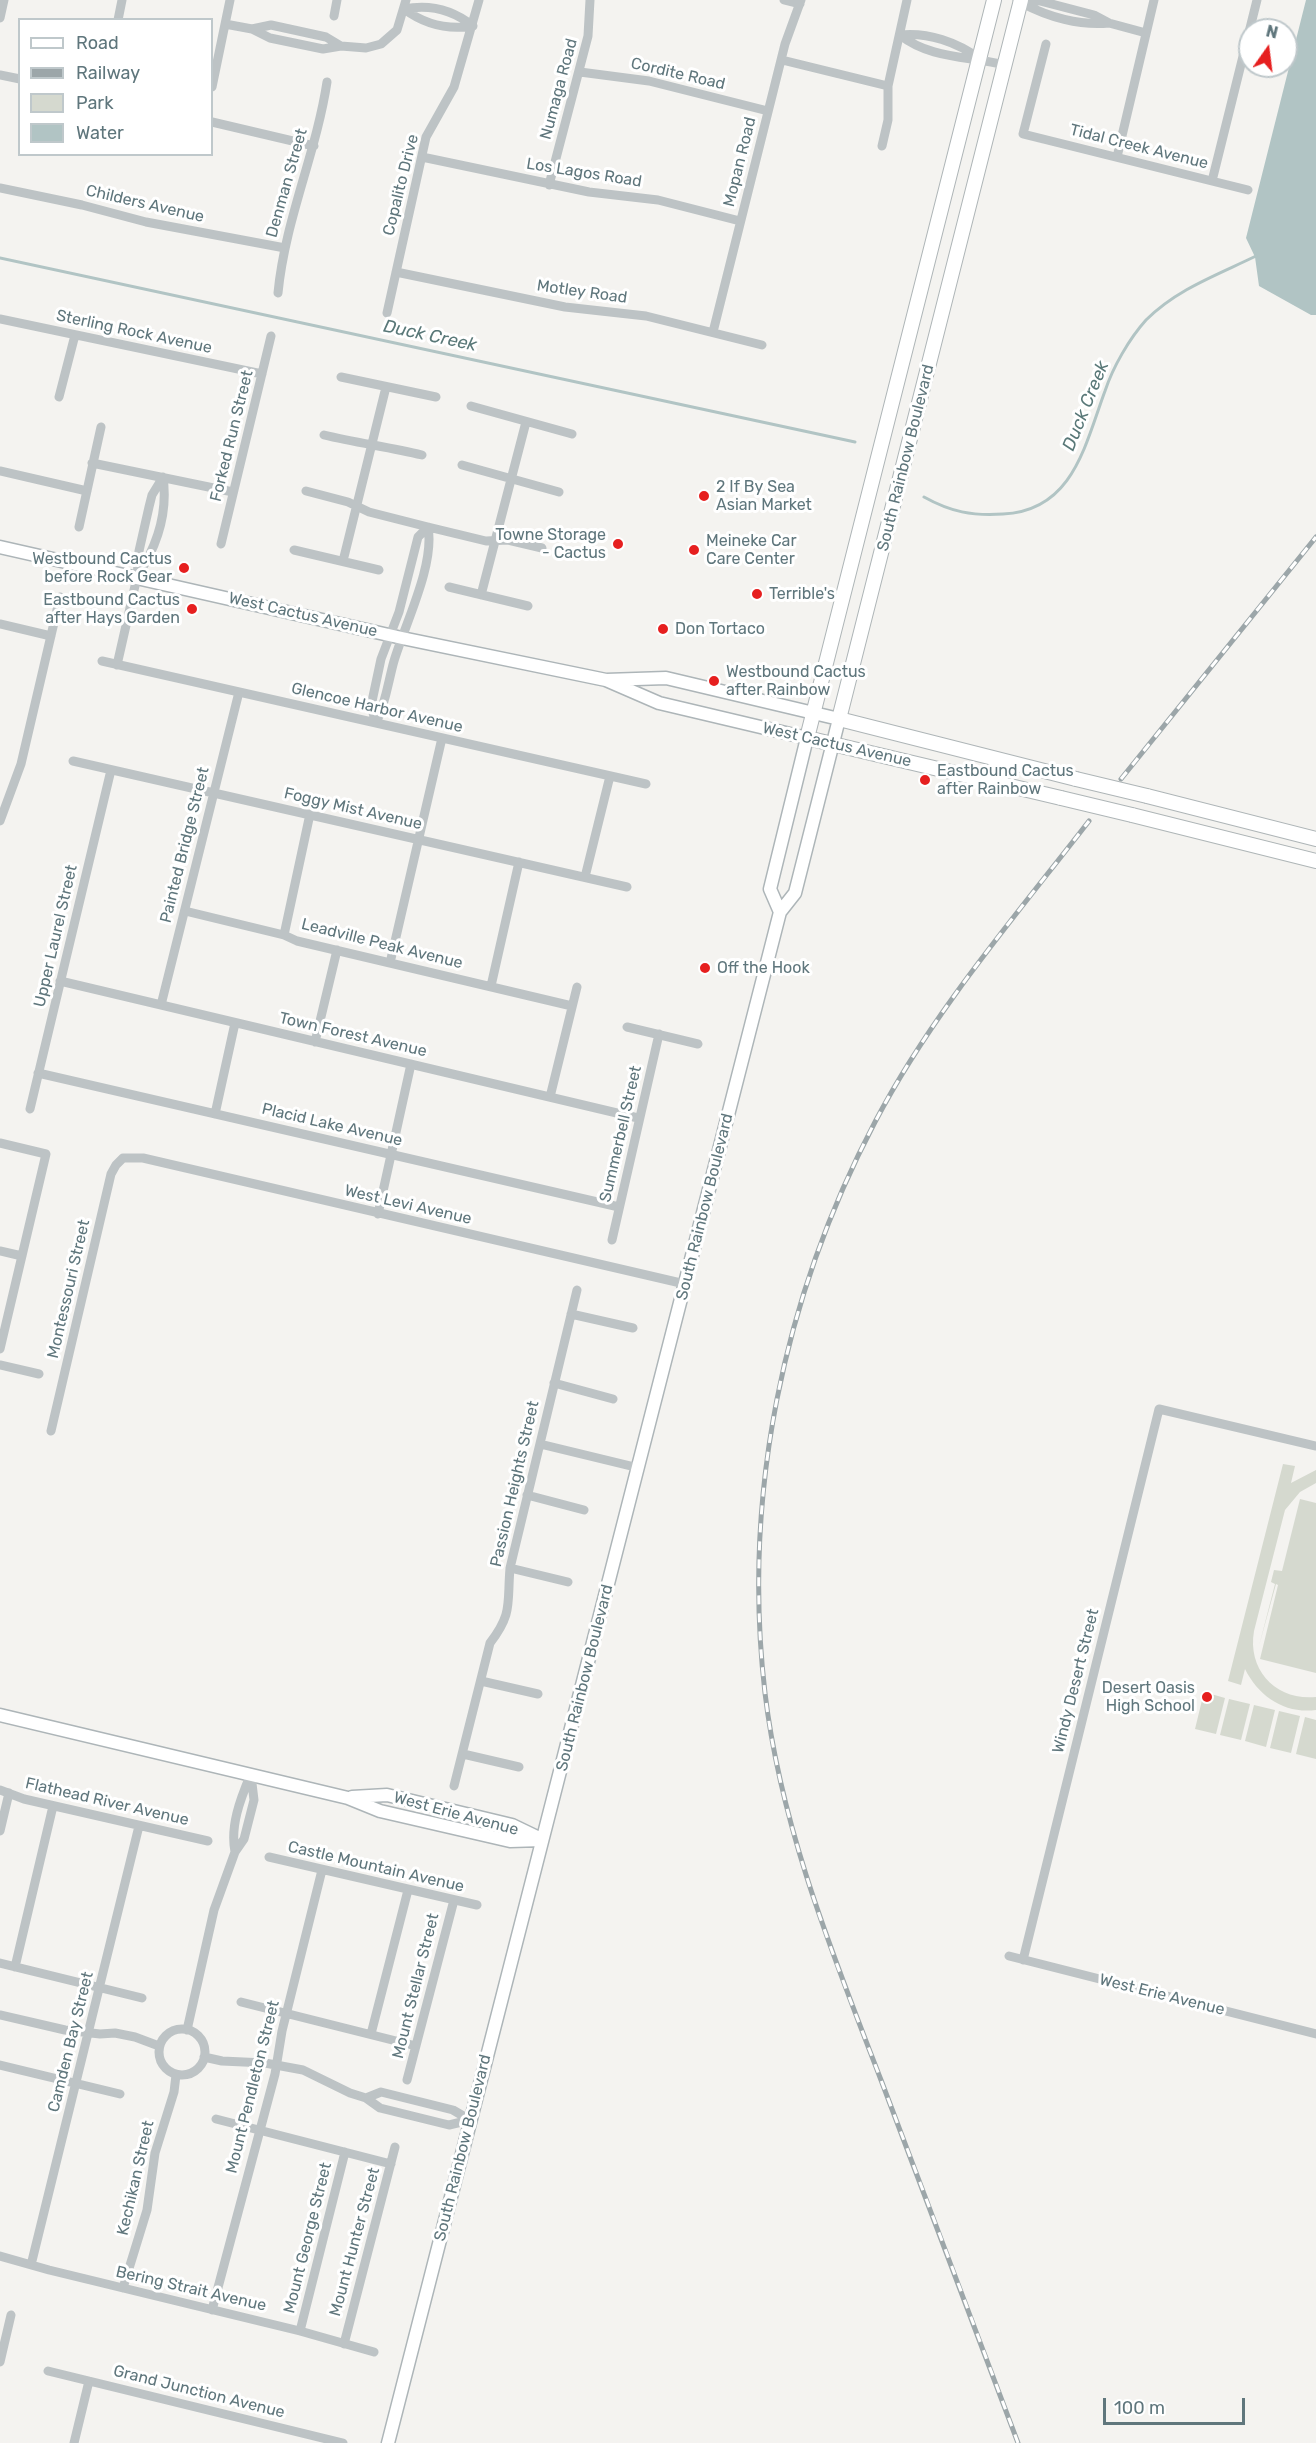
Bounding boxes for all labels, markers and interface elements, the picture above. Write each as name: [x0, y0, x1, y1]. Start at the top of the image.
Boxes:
legend: [18, 18, 213, 156]
north arrow: [1238, 18, 1298, 78]
text: N: [1264, 21, 1280, 43]
text: Road: [76, 32, 119, 54]
street label: Numaga Road: [536, 36, 582, 142]
street label: Cordite Road: [629, 54, 727, 94]
text: Railway: [76, 62, 140, 84]
text: Park: [76, 92, 113, 114]
street label: Mopan Road: [720, 115, 760, 209]
street label: Tidal Creek Avenue: [1068, 121, 1210, 173]
text: Water: [76, 122, 124, 144]
street label: Denman Street: [262, 126, 312, 240]
street label: Copalito Drive: [379, 132, 423, 238]
street label: Los Lagos Road: [525, 154, 643, 192]
street label: Childers Avenue: [84, 181, 206, 227]
street label: Motley Road: [535, 276, 629, 308]
street label: Sterling Rock Avenue: [54, 306, 214, 358]
water label: Duck Creek: [381, 316, 479, 356]
water label: Duck Creek: [1058, 358, 1114, 454]
street label: South Rainbow Boulevard: [874, 363, 938, 553]
street label: Forked Run Street: [206, 368, 258, 504]
place label: 2 If By Sea Asian Market: [716, 477, 812, 515]
marker: 2 If By Sea Asian Market: [697, 489, 711, 503]
place label: Towne Storage - Cactus: [495, 525, 606, 563]
place label: Meineke Car Care Center: [706, 531, 797, 569]
marker: Towne Storage - Cactus: [611, 537, 625, 551]
marker: Meineke Car Care Center: [687, 543, 701, 557]
place label: Westbound Cactus before Rock Gear: [32, 549, 172, 587]
marker: Westbound Cactus before Rock Gear: [177, 561, 191, 575]
place label: Terrible's: [769, 584, 835, 604]
marker: Terrible's: [750, 587, 764, 601]
street label: West Cactus Avenue: [227, 589, 379, 641]
place label: Eastbound Cactus after Hays Garden: [43, 590, 180, 628]
marker: Eastbound Cactus after Hays Garden: [185, 602, 199, 616]
place label: Don Tortaco: [675, 619, 765, 639]
marker: Don Tortaco: [656, 622, 670, 636]
place label: Westbound Cactus after Rainbow: [726, 662, 866, 700]
marker: Westbound Cactus after Rainbow: [707, 674, 721, 688]
street label: Glencoe Harbor Avenue: [289, 679, 465, 737]
street label: West Cactus Avenue: [761, 719, 913, 771]
place label: Eastbound Cactus after Rainbow: [937, 761, 1074, 799]
street label: Painted Bridge Street: [156, 765, 214, 925]
marker: Eastbound Cactus after Rainbow: [918, 773, 932, 787]
street label: Foggy Mist Avenue: [282, 784, 424, 834]
street label: Upper Laurel Street: [30, 863, 82, 1009]
street label: Leadville Peak Avenue: [299, 915, 465, 973]
place label: Off the Hook: [717, 958, 810, 978]
marker: Off the Hook: [698, 961, 712, 975]
street label: Town Forest Avenue: [277, 1009, 429, 1061]
street label: Summerbell Street: [596, 1064, 646, 1204]
street label: Placid Lake Avenue: [260, 1099, 404, 1151]
street label: South Rainbow Boulevard: [673, 1112, 737, 1302]
street label: West Levi Avenue: [343, 1181, 473, 1229]
street label: Montessouri Street: [44, 1218, 94, 1360]
street label: Passion Heights Street: [487, 1399, 543, 1569]
street label: South Rainbow Boulevard: [553, 1583, 617, 1773]
street label: Windy Desert Street: [1049, 1607, 1103, 1755]
place label: Desert Oasis High School: [1102, 1678, 1195, 1716]
marker: Desert Oasis High School: [1200, 1690, 1214, 1704]
street label: Flathead River Avenue: [23, 1774, 191, 1830]
street label: West Erie Avenue: [392, 1788, 520, 1840]
street label: Castle Mountain Avenue: [286, 1837, 466, 1897]
street label: Mount Stellar Street: [389, 1911, 443, 2061]
street label: Camden Bay Street: [44, 1970, 98, 2114]
street label: West Erie Avenue: [1097, 1970, 1227, 2020]
street label: Mount Pendleton Street: [222, 1998, 284, 2176]
street label: South Rainbow Boulevard: [431, 2053, 495, 2243]
street label: Kechikan Street: [113, 2119, 159, 2237]
street label: Mount George Street: [280, 2161, 336, 2315]
street label: Mount Hunter Street: [326, 2165, 384, 2319]
street label: Bering Strait Avenue: [114, 2262, 268, 2316]
street label: Grand Junction Avenue: [111, 2361, 287, 2423]
scale bar: [1106, 2386, 1248, 2424]
text: 100 m: [1114, 2397, 1165, 2419]

